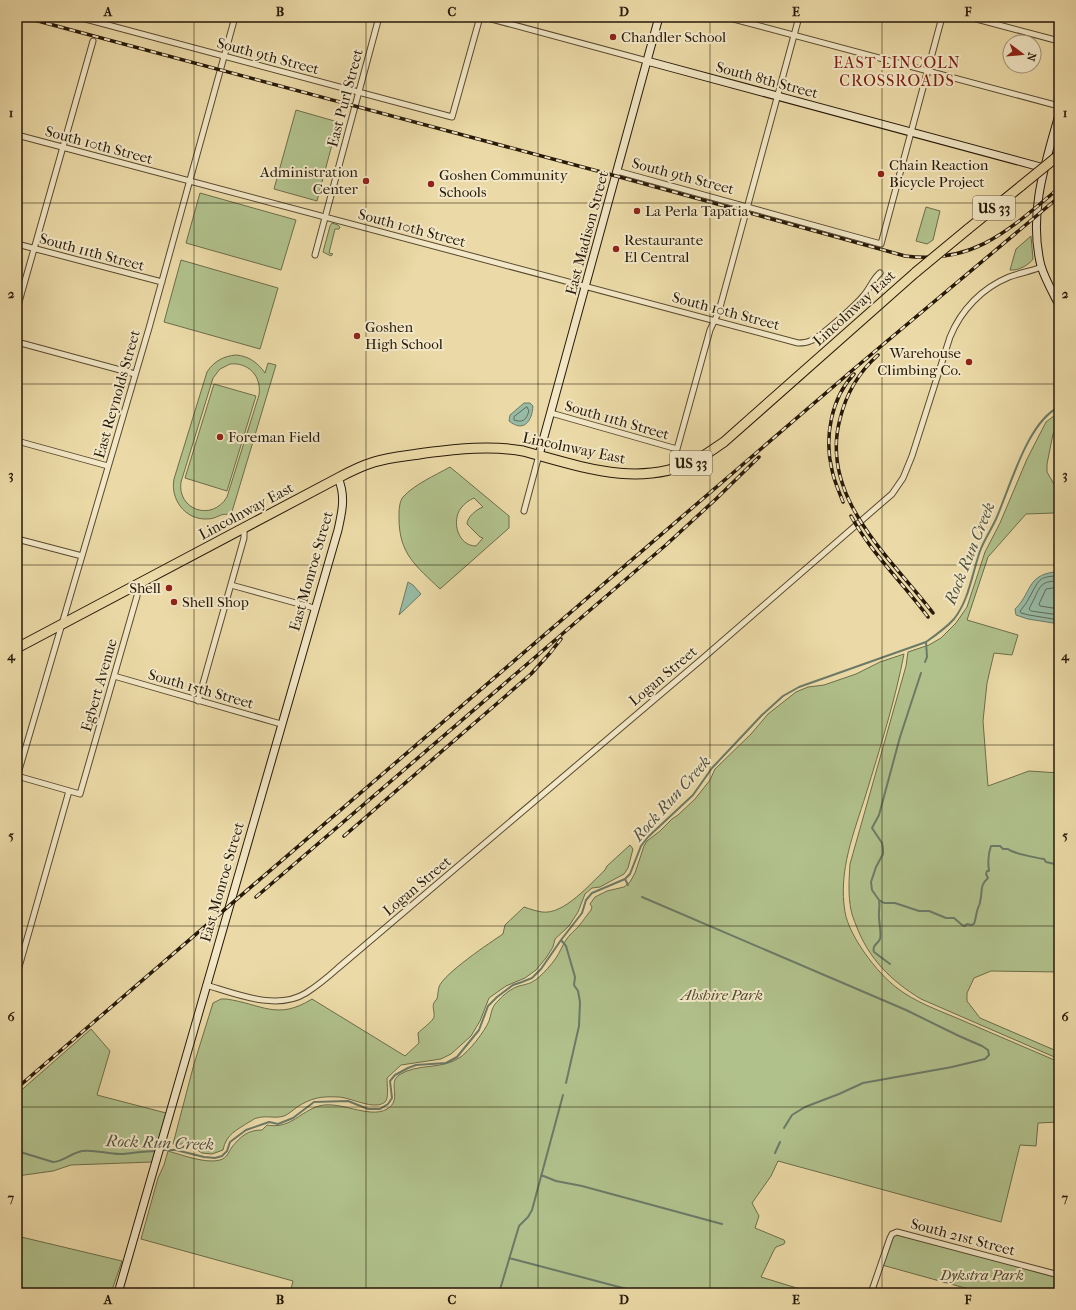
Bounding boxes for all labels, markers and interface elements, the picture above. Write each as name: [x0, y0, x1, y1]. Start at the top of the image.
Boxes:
text: A: [103, 4, 113, 19]
text: B: [276, 4, 285, 19]
text: C: [448, 4, 457, 19]
text: D: [619, 4, 629, 19]
text: E: [792, 4, 800, 19]
text: F: [964, 4, 972, 19]
place label: Chandler School: [621, 28, 726, 46]
marker: Chandler School: [608, 32, 618, 42]
street label: South 9th Street: [215, 34, 322, 78]
north arrow: [1002, 34, 1042, 74]
street label: East Purl Street: [323, 46, 367, 149]
text: N: [1024, 51, 1039, 63]
district label: EAST LINCOLN CROSSROADS: [833, 53, 961, 90]
street label: South 8th Street: [714, 58, 821, 102]
text: 1: [9, 105, 14, 120]
text: 1: [1063, 105, 1068, 120]
street label: South 10th Street: [43, 122, 155, 168]
street label: South 9th Street: [630, 154, 737, 198]
place label: Chain Reaction Bicycle Project: [889, 156, 989, 191]
place label: Administration Center: [259, 163, 359, 198]
place label: Goshen Community Schools: [439, 166, 569, 201]
street label: East Madison Street: [562, 168, 612, 297]
marker: Chain Reaction Bicycle Project: [876, 169, 886, 179]
marker: Administration Center: [361, 176, 371, 186]
marker: Goshen Community Schools: [426, 179, 436, 189]
road number: US 33: [973, 196, 1015, 220]
place label: La Perla Tapatia: [645, 202, 750, 220]
street label: South 10th Street: [356, 205, 468, 251]
marker: La Perla Tapatia: [632, 206, 642, 216]
street label: South 11th Street: [38, 229, 147, 275]
place label: Restaurante El Central: [624, 231, 704, 266]
marker: Restaurante El Central: [611, 244, 621, 254]
street label: Lincolnway East: [809, 266, 899, 350]
text: 2: [8, 286, 15, 301]
text: 2: [1062, 286, 1069, 301]
street label: South 10th Street: [670, 288, 782, 334]
place label: Goshen High School: [365, 318, 443, 353]
street label: East Reynolds Street: [90, 327, 144, 460]
marker: Goshen High School: [352, 331, 362, 341]
place label: Warehouse Climbing Co.: [877, 344, 962, 379]
marker: Warehouse Climbing Co.: [964, 357, 974, 367]
street label: South 11th Street: [563, 396, 672, 444]
place label: Foreman Field: [228, 428, 321, 446]
street label: Lincolnway East: [521, 428, 628, 468]
marker: Foreman Field: [215, 432, 225, 442]
road number: US 33: [670, 451, 712, 475]
text: 3: [8, 467, 14, 483]
text: 3: [1062, 467, 1068, 483]
street label: Lincolnway East: [196, 478, 297, 544]
water label: Rock Run Creek: [940, 499, 999, 608]
street label: East Monroe Street: [285, 508, 337, 633]
place label: Shell: [129, 579, 161, 597]
marker: Shell: [164, 583, 174, 593]
place label: Shell Shop: [182, 593, 249, 611]
marker: Shell Shop: [169, 597, 179, 607]
street label: Egbert Avenue: [77, 636, 121, 734]
street label: Logan Street: [625, 642, 701, 710]
text: 4: [6, 648, 16, 664]
text: 4: [1060, 648, 1070, 664]
street label: South 15th Street: [146, 665, 256, 713]
water label: Rock Run Creek: [627, 752, 715, 846]
street label: East Monroe Street: [196, 819, 248, 944]
text: 5: [8, 828, 14, 843]
text: 5: [1062, 828, 1068, 843]
street label: Logan Street: [379, 852, 455, 920]
park label: Abshire Park: [679, 986, 763, 1004]
text: 6: [7, 1009, 15, 1024]
text: 6: [1061, 1009, 1069, 1024]
water label: Rock Run Creek: [105, 1131, 214, 1154]
text: 7: [7, 1190, 15, 1205]
text: 7: [1061, 1190, 1069, 1205]
street label: South 21st Street: [909, 1214, 1018, 1260]
park label: Dykstra Park: [939, 1266, 1024, 1284]
text: A: [103, 1292, 113, 1307]
text: B: [276, 1292, 285, 1307]
text: C: [448, 1292, 457, 1307]
text: D: [619, 1292, 629, 1307]
text: E: [792, 1292, 800, 1307]
text: F: [964, 1292, 972, 1307]

